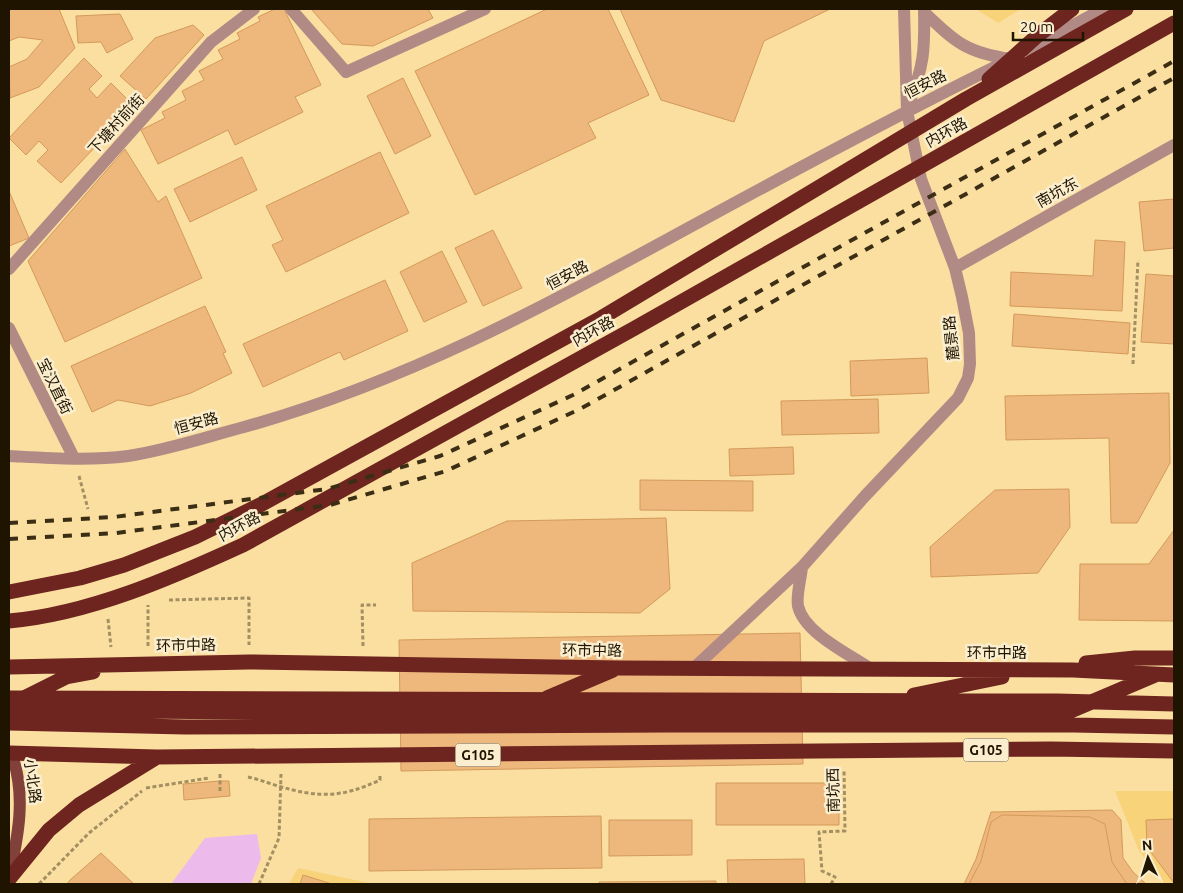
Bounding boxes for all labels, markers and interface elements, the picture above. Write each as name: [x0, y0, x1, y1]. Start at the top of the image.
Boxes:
scale bar: [1013, 10, 1083, 42]
text: 20 m: [1020, 18, 1053, 35]
street label: 恒安路: [901, 66, 949, 102]
street label: 下塘村前街: [85, 90, 147, 158]
street label: 内环路: [922, 114, 970, 150]
street label: 南坑东: [1033, 174, 1081, 210]
street label: 恒安路: [543, 257, 591, 293]
street label: 内环路: [569, 313, 617, 349]
street label: 麓景路: [940, 315, 962, 361]
street label: 宝汉直街: [34, 355, 76, 417]
street label: 恒安路: [172, 409, 220, 437]
street label: 内环路: [215, 508, 263, 544]
street label: 环市中路: [156, 636, 216, 654]
street label: 环市中路: [562, 641, 622, 659]
street label: 环市中路: [967, 644, 1027, 661]
road number: G105: [964, 738, 1008, 762]
road number: G105: [456, 744, 500, 766]
street label: 小北路: [21, 758, 45, 804]
street label: 南坑西: [824, 767, 842, 813]
north arrow: [1123, 833, 1173, 883]
text: N: [1141, 837, 1153, 853]

